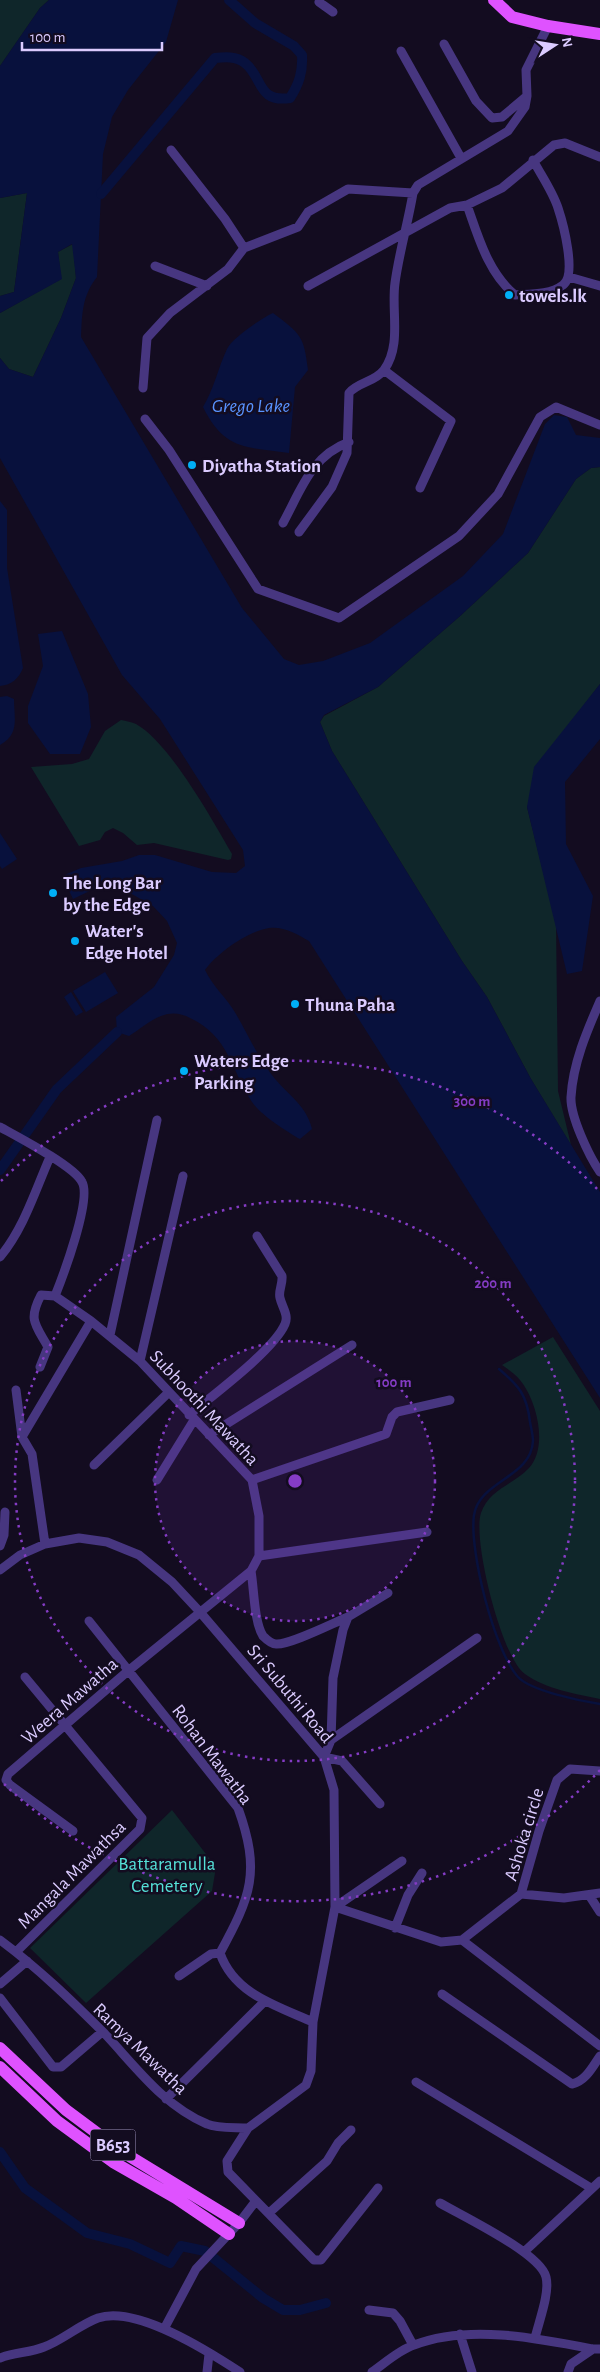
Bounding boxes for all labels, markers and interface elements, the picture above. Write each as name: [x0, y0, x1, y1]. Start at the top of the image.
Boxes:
scale bar: [22, 20, 162, 52]
north arrow: [530, 20, 580, 70]
text: 100 m: [30, 30, 65, 45]
text: N: [559, 36, 575, 49]
place label: towels.lk: [519, 287, 587, 306]
marker: towels.lk: [503, 289, 515, 301]
water label: Grego Lake: [212, 396, 291, 416]
place label: Diyatha Station: [202, 457, 321, 476]
marker: Diyatha Station: [186, 459, 198, 471]
place label: The Long Bar by the Edge: [63, 874, 161, 915]
marker: The Long Bar by the Edge: [47, 887, 59, 899]
place label: Water's Edge Hotel: [85, 922, 168, 963]
marker: Water's Edge Hotel: [69, 935, 81, 947]
place label: Thuna Paha: [305, 996, 395, 1015]
marker: Thuna Paha: [289, 998, 301, 1010]
place label: Waters Edge Parking: [194, 1052, 289, 1093]
marker: Waters Edge Parking: [178, 1065, 190, 1077]
text: 300 m: [454, 1094, 490, 1109]
text: 200 m: [474, 1276, 512, 1291]
street label: Subhoothi Mawatha: [146, 1347, 262, 1470]
text: 100 m: [376, 1375, 412, 1390]
centre of rings: [286, 1472, 304, 1490]
street label: Sri Subuthi Road: [243, 1641, 337, 1747]
street label: Weera Mawatha: [18, 1654, 122, 1748]
street label: Rohan Mawatha: [168, 1701, 256, 1809]
street label: Ashoka circle: [501, 1786, 548, 1883]
street label: Mangala Mawathsa: [14, 1817, 130, 1933]
park label: Battaramulla Cemetery: [118, 1855, 216, 1896]
street label: Ramya Mawatha: [89, 2000, 191, 2099]
road number: B653: [90, 2130, 136, 2160]

